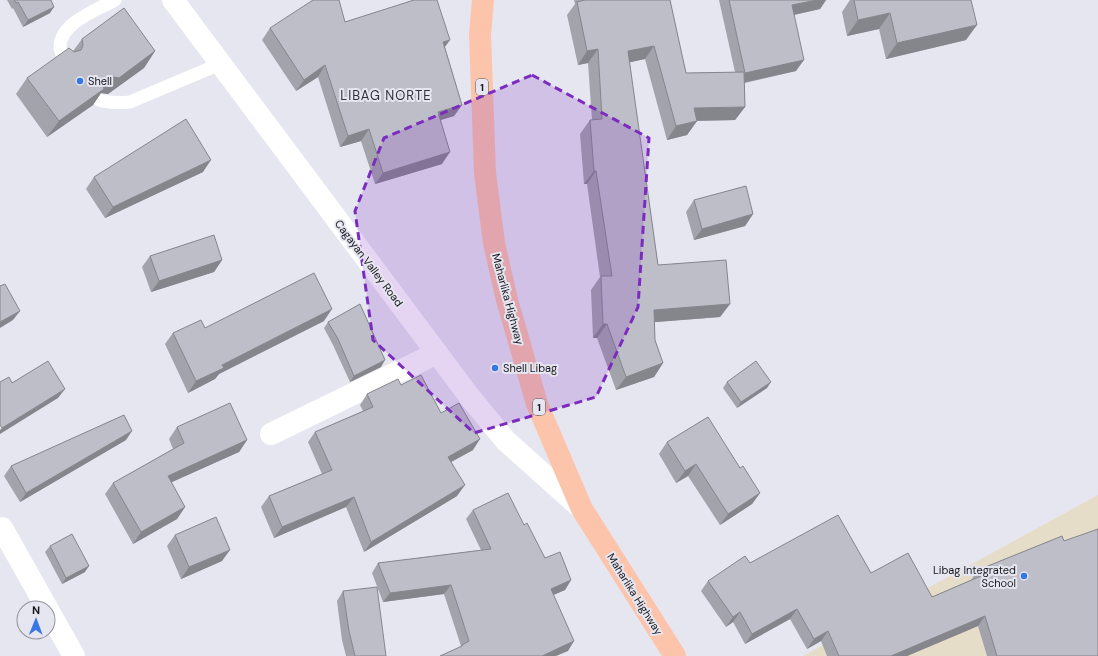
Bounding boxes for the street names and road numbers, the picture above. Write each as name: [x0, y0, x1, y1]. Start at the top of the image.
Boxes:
road number: 1: [476, 79, 488, 95]
street label: Cagayan Valley Road: [332, 217, 406, 309]
street label: Maharlika Highway: [489, 252, 527, 346]
road number: 1: [533, 399, 545, 415]
street label: Maharlika Highway: [604, 550, 666, 638]

